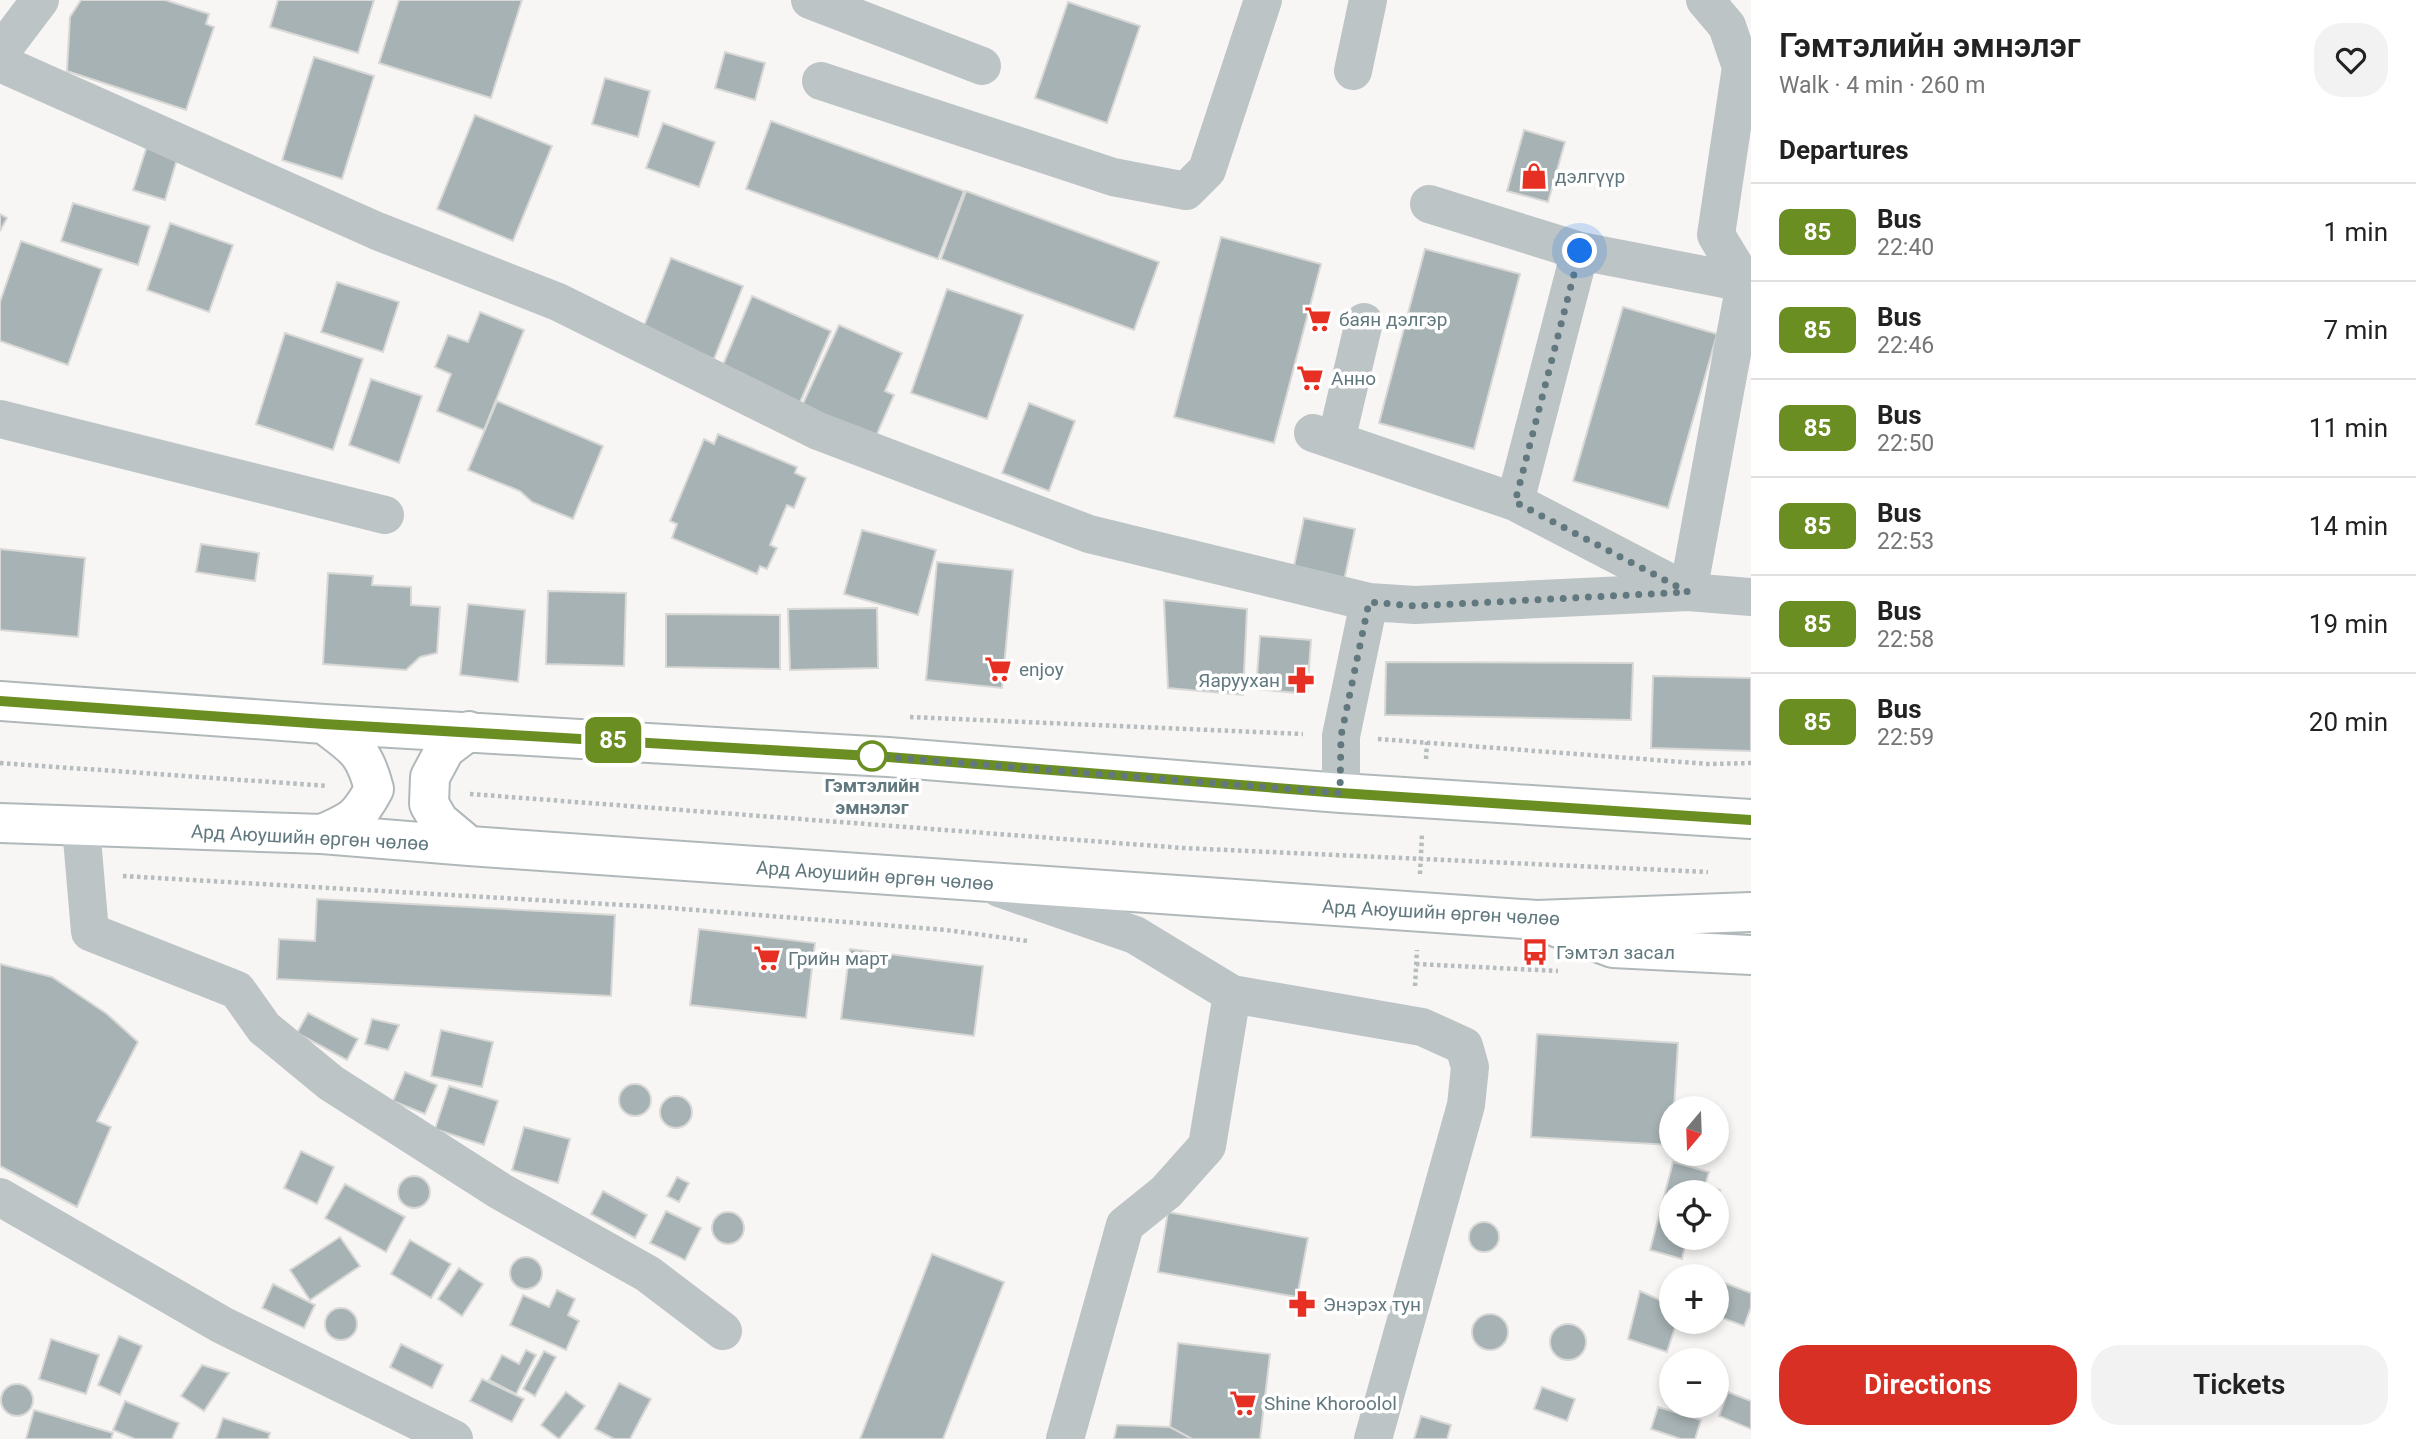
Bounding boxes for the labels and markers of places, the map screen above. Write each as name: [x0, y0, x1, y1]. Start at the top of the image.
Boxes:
shop icon: дэлгүүр: [1519, 161, 1549, 191]
place label: дэлгүүр: [1555, 165, 1625, 188]
supermarket icon: баян дэлгэр: [1303, 304, 1333, 334]
place label: баян дэлгэр: [1339, 308, 1447, 331]
supermarket icon: Анно: [1295, 363, 1325, 393]
place label: Анно: [1331, 367, 1376, 390]
supermarket icon: enjoy: [983, 654, 1013, 684]
place label: enjoy: [1019, 658, 1064, 681]
pharmacy icon: Яаруухан: [1286, 665, 1316, 695]
place label: Яаруухан: [1198, 669, 1280, 692]
marker: Гэмтэлийн эмнэлэг: [857, 741, 887, 771]
place label: Гэмтэлийн эмнэлэг: [824, 774, 920, 819]
bus stop icon: Гэмтэл засал: [1520, 937, 1550, 967]
place label: Гэмтэл засал: [1556, 941, 1675, 964]
supermarket icon: Грийн март: [752, 943, 782, 973]
place label: Грийн март: [788, 947, 888, 970]
pharmacy icon: Энэрэх тун: [1287, 1289, 1317, 1319]
place label: Энэрэх тун: [1323, 1293, 1421, 1316]
supermarket icon: Shine Khoroolol: [1228, 1388, 1258, 1418]
place label: Shine Khoroolol: [1264, 1392, 1397, 1415]

